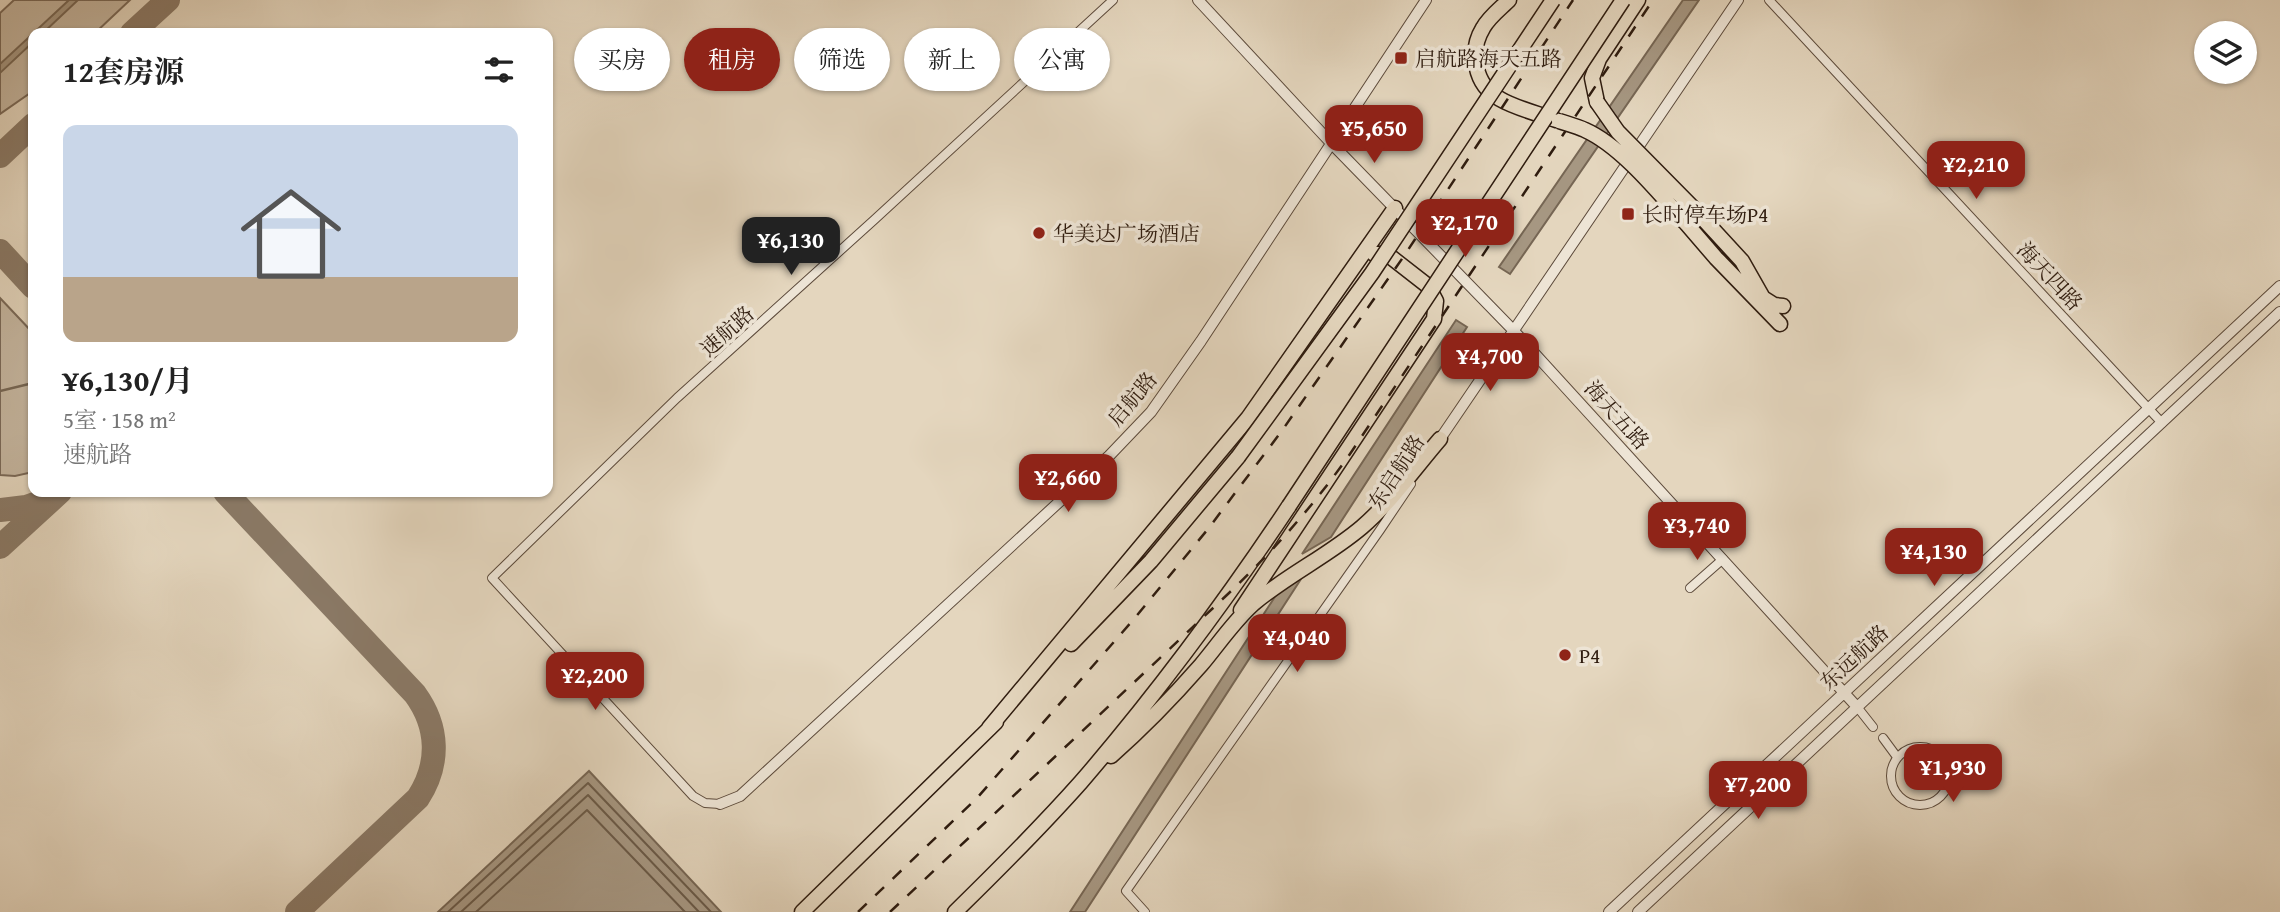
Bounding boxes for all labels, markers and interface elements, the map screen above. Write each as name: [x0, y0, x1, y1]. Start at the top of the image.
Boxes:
map controls: [2194, 21, 2257, 84]
button: layers: [2194, 21, 2257, 84]
chip: 买房: [574, 28, 670, 91]
chip: 租房: [684, 28, 780, 91]
chip: 筛选: [794, 28, 890, 91]
chip: 新上: [904, 28, 1000, 91]
chip: 公寓: [1014, 28, 1110, 91]
place label: 启航路海天五路: [1415, 43, 1562, 74]
text: 12套房源: [63, 49, 184, 93]
marker: 启航路海天五路: [1393, 50, 1409, 66]
icon: filters: [480, 51, 518, 89]
pin: ¥5,650: [1317, 106, 1431, 165]
text: ¥5,650: [1341, 111, 1407, 144]
pin: ¥2,210: [1919, 142, 2033, 201]
text: ¥2,210: [1943, 147, 2009, 180]
icon: home: [228, 171, 354, 297]
place label: 长时停车场P4: [1642, 199, 1768, 230]
pin: ¥2,170: [1408, 200, 1522, 259]
text: ¥2,170: [1432, 205, 1498, 238]
marker: 长时停车场P4: [1620, 206, 1636, 222]
pin: ¥6,130: [734, 218, 848, 277]
place label: 华美达广场酒店: [1053, 218, 1200, 249]
text: ¥6,130: [758, 223, 824, 256]
marker: 华美达广场酒店: [1031, 225, 1047, 241]
street label: 海天四路: [2010, 235, 2090, 317]
street label: 速航路: [693, 298, 761, 364]
pin: ¥4,700: [1433, 334, 1547, 393]
text: ¥4,700: [1457, 339, 1523, 372]
text: ¥6,130/月: [63, 358, 194, 402]
street label: 启航路: [1100, 365, 1164, 433]
street label: 海天五路: [1577, 373, 1657, 457]
text: 5室 · 158 m²: [63, 403, 176, 436]
street label: 东启航路: [1360, 428, 1432, 516]
text: 速航路: [63, 437, 132, 470]
pin: ¥2,660: [1011, 454, 1125, 514]
text: ¥2,660: [1035, 460, 1101, 493]
pin: ¥3,740: [1640, 503, 1754, 562]
text: ¥3,740: [1664, 508, 1730, 541]
pin: ¥4,130: [1877, 528, 1991, 588]
text: ¥4,130: [1901, 534, 1967, 567]
pin: ¥4,040: [1240, 614, 1354, 674]
street label: 东远航路: [1813, 617, 1895, 697]
text: ¥4,040: [1264, 620, 1330, 653]
place label: P4: [1579, 640, 1600, 671]
marker: P4: [1557, 647, 1573, 663]
pin: ¥2,200: [538, 652, 652, 712]
text: ¥2,200: [562, 658, 628, 691]
pin: ¥1,930: [1896, 744, 2010, 804]
text: ¥1,930: [1920, 750, 1986, 783]
pin: ¥7,200: [1701, 762, 1815, 821]
text: ¥7,200: [1725, 767, 1791, 800]

